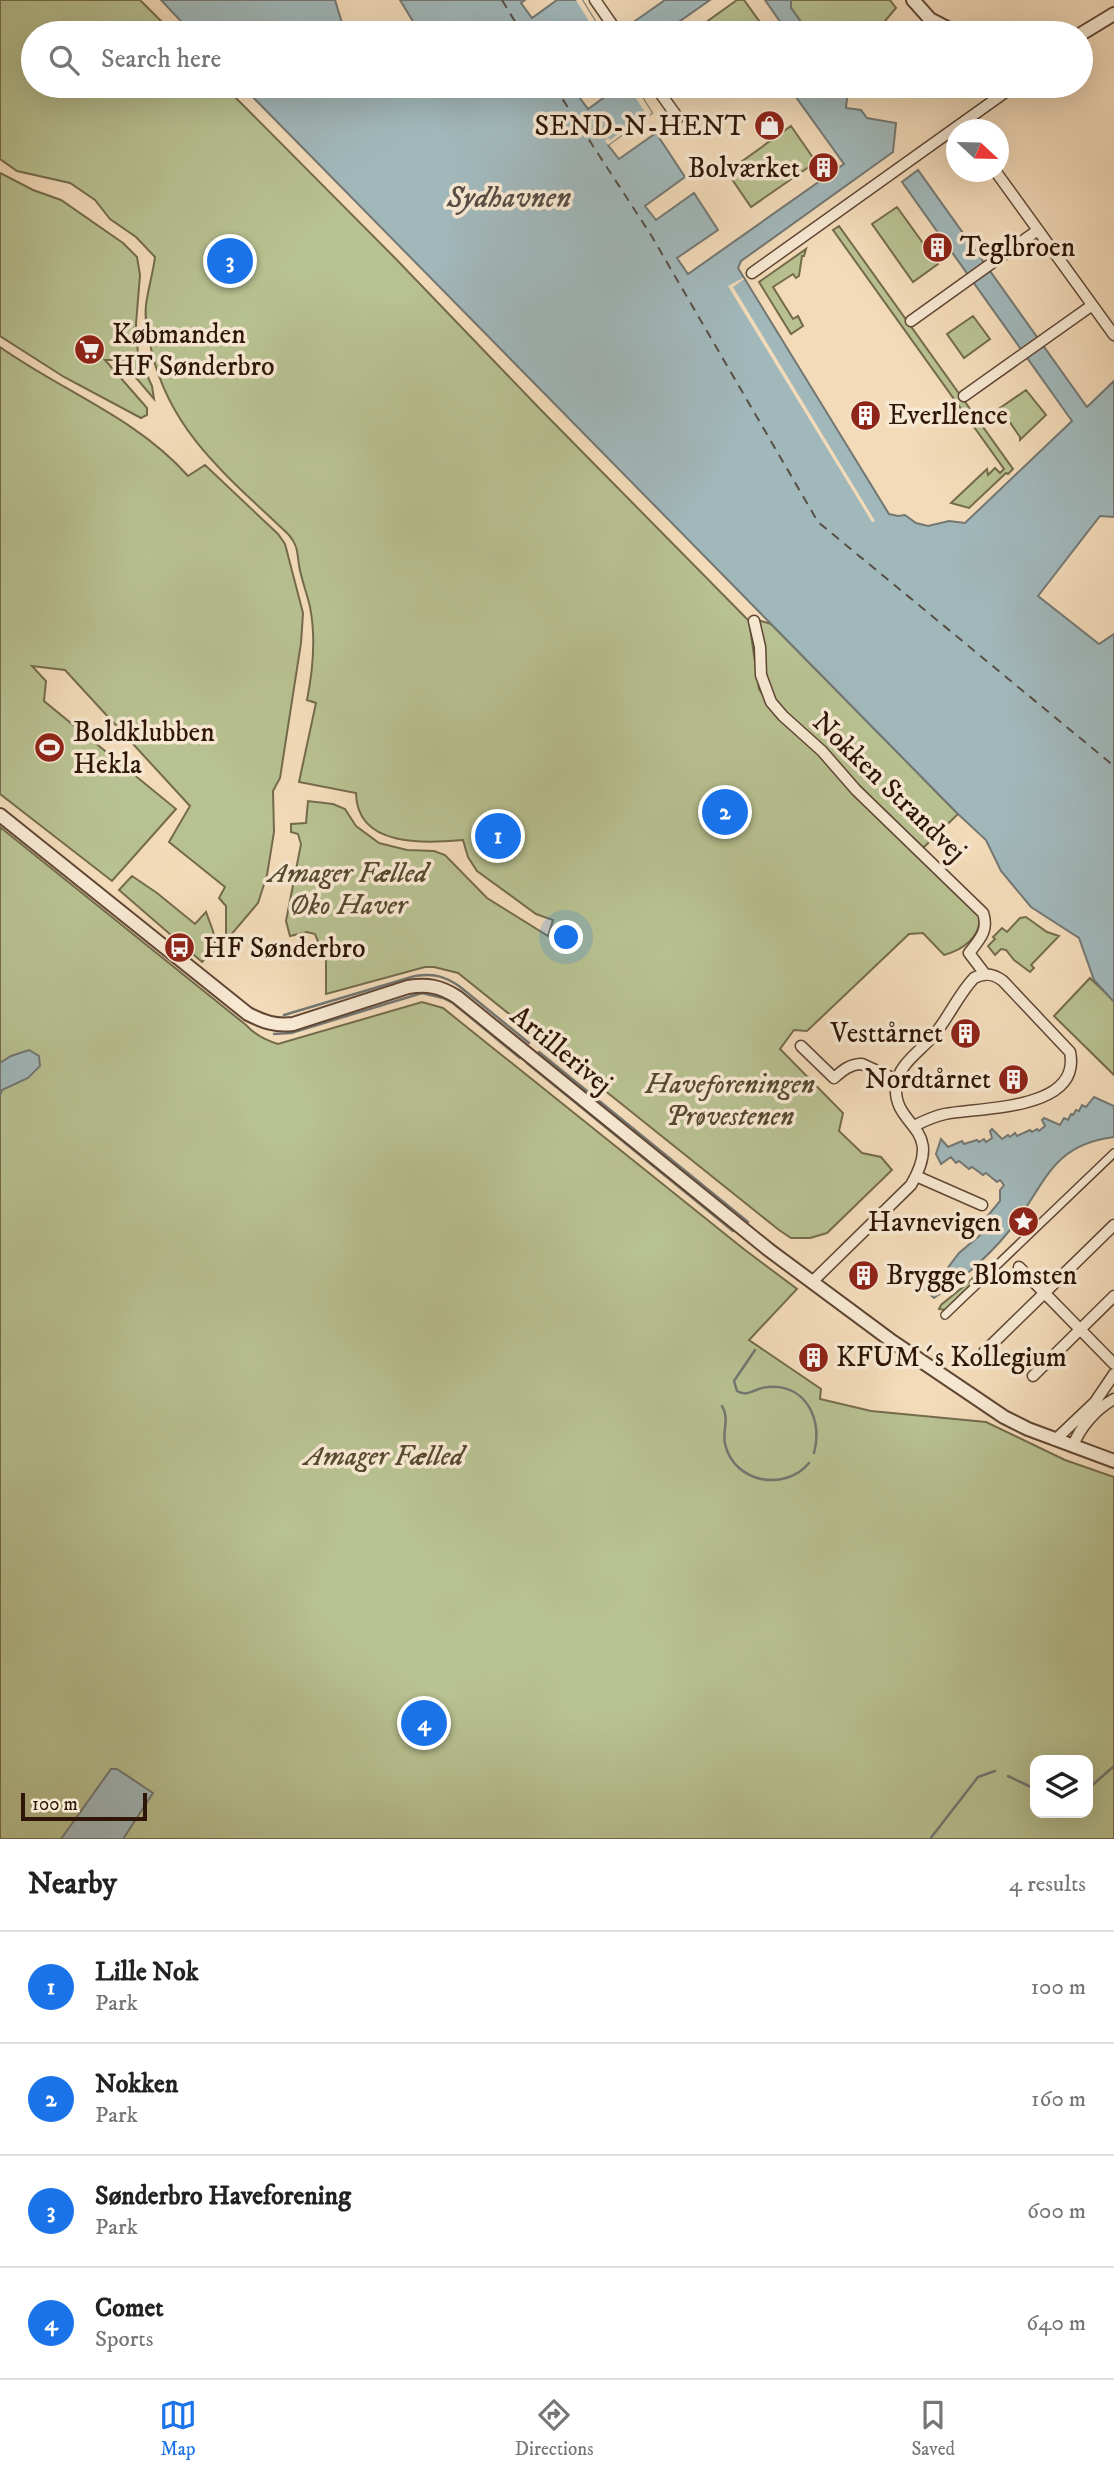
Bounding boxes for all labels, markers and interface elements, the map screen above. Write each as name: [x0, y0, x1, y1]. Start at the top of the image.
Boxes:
search box: [21, 21, 1093, 98]
icon: search: [45, 41, 83, 79]
text: Search here: [101, 43, 221, 76]
place label: SEND-N-HENT: [534, 109, 746, 144]
shop icon: SEND-N-HENT: [752, 109, 786, 143]
north arrow: [946, 119, 1009, 182]
place label: Bolværket: [688, 151, 800, 186]
building icon: Bolværket: [806, 151, 840, 185]
water label: Sydhavnen: [446, 180, 571, 217]
building icon: Teglbroen: [920, 230, 954, 264]
place label: Teglbroen: [960, 230, 1076, 265]
pin: 3: [207, 235, 253, 287]
place label: Købmanden HF Sønderbro: [112, 317, 275, 384]
supermarket icon: Købmanden HF Sønderbro: [72, 333, 106, 367]
building icon: Everllence: [848, 398, 882, 432]
place label: Everllence: [888, 398, 1008, 433]
street label: Nokken Strandvej: [805, 705, 973, 869]
place label: Boldklubben Hekla: [73, 715, 215, 782]
sports icon: Boldklubben Hekla: [33, 731, 67, 765]
pin: 2: [702, 786, 748, 838]
pin: 1: [475, 810, 521, 862]
park label: Amager Fælled Øko Haver: [265, 856, 431, 923]
your location: [549, 920, 583, 954]
bus stop icon: HF Sønderbro: [163, 931, 197, 965]
place label: HF Sønderbro: [203, 931, 366, 966]
street label: Artillerivej: [503, 998, 619, 1102]
place label: Vesttårnet: [829, 1016, 943, 1051]
building icon: Vesttårnet: [949, 1016, 983, 1050]
place label: Nordtårnet: [864, 1062, 991, 1097]
building icon: Nordtårnet: [997, 1062, 1031, 1096]
park label: Haveforeningen Prøvestenen: [644, 1067, 815, 1134]
place label: Havnevigen: [868, 1205, 1001, 1240]
place icon: Havnevigen: [1007, 1205, 1041, 1239]
building icon: Brygge Blomsten: [846, 1258, 880, 1292]
place label: Brygge Blomsten: [886, 1258, 1078, 1293]
building icon: KFUM´s Kollegium: [796, 1340, 830, 1374]
place label: KFUM´s Kollegium: [836, 1340, 1067, 1375]
park label: Amager Fælled: [301, 1439, 467, 1474]
pin: 4: [401, 1697, 447, 1749]
map controls: [1030, 1755, 1093, 1818]
button: layers: [1030, 1755, 1093, 1818]
scale bar: [21, 1790, 147, 1822]
text: 100 m: [32, 1793, 78, 1816]
text: Nearby: [28, 1866, 117, 1903]
text: 4 results: [1009, 1870, 1086, 1899]
text: Lille Nok: [95, 1956, 199, 1989]
text: 1: [47, 1973, 55, 2002]
text: 100 m: [1031, 1973, 1086, 2002]
text: Park: [95, 1989, 138, 2018]
text: Nokken: [95, 2068, 178, 2101]
text: 2: [45, 2085, 57, 2114]
text: 160 m: [1031, 2085, 1086, 2114]
text: Park: [95, 2101, 138, 2130]
text: Sønderbro Haveforening: [95, 2180, 351, 2213]
text: 3: [47, 2197, 55, 2226]
text: 600 m: [1027, 2197, 1086, 2226]
text: Park: [95, 2213, 138, 2242]
text: Comet: [95, 2292, 163, 2325]
text: 4: [44, 2309, 58, 2338]
text: 640 m: [1026, 2309, 1086, 2338]
text: Sports: [95, 2325, 153, 2354]
tab: Map: [159, 2396, 197, 2461]
tab: Directions: [515, 2396, 594, 2461]
tab: Saved: [911, 2396, 955, 2461]

